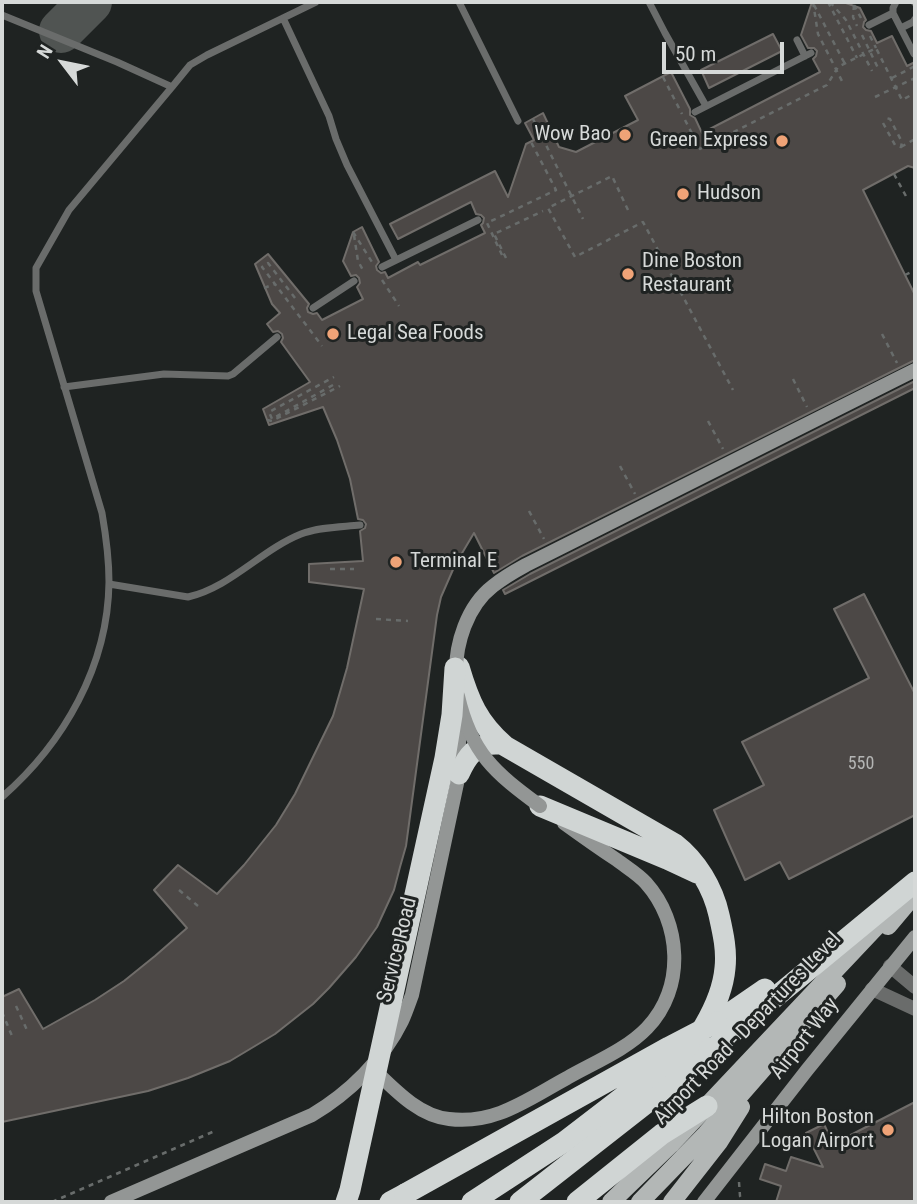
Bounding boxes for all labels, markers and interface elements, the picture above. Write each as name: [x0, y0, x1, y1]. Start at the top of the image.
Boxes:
north arrow: [28, 28, 98, 98]
scale bar: [665, 28, 788, 72]
text: N: [32, 41, 58, 63]
text: 50 m: [675, 42, 716, 66]
place label: Wow Bao: [534, 122, 611, 148]
marker: Wow Bao: [617, 127, 633, 143]
place label: Green Express: [649, 128, 768, 154]
marker: Green Express: [774, 133, 790, 149]
place label: Hudson: [697, 181, 761, 207]
marker: Hudson: [675, 186, 691, 202]
place label: Dine Boston Restaurant: [642, 249, 742, 299]
marker: Dine Boston Restaurant: [620, 266, 636, 282]
place label: Legal Sea Foods: [347, 321, 483, 347]
marker: Legal Sea Foods: [325, 326, 341, 342]
place label: Terminal E: [410, 549, 497, 575]
marker: Terminal E: [388, 554, 404, 570]
house number: 550: [848, 753, 874, 775]
street label: Service Road: [373, 895, 423, 1005]
street label: Airport Road - Departures Level: [649, 927, 847, 1131]
street label: Airport Way: [765, 993, 845, 1085]
place label: Hilton Boston Logan Airport: [761, 1105, 874, 1155]
marker: Hilton Boston Logan Airport: [880, 1122, 896, 1138]

